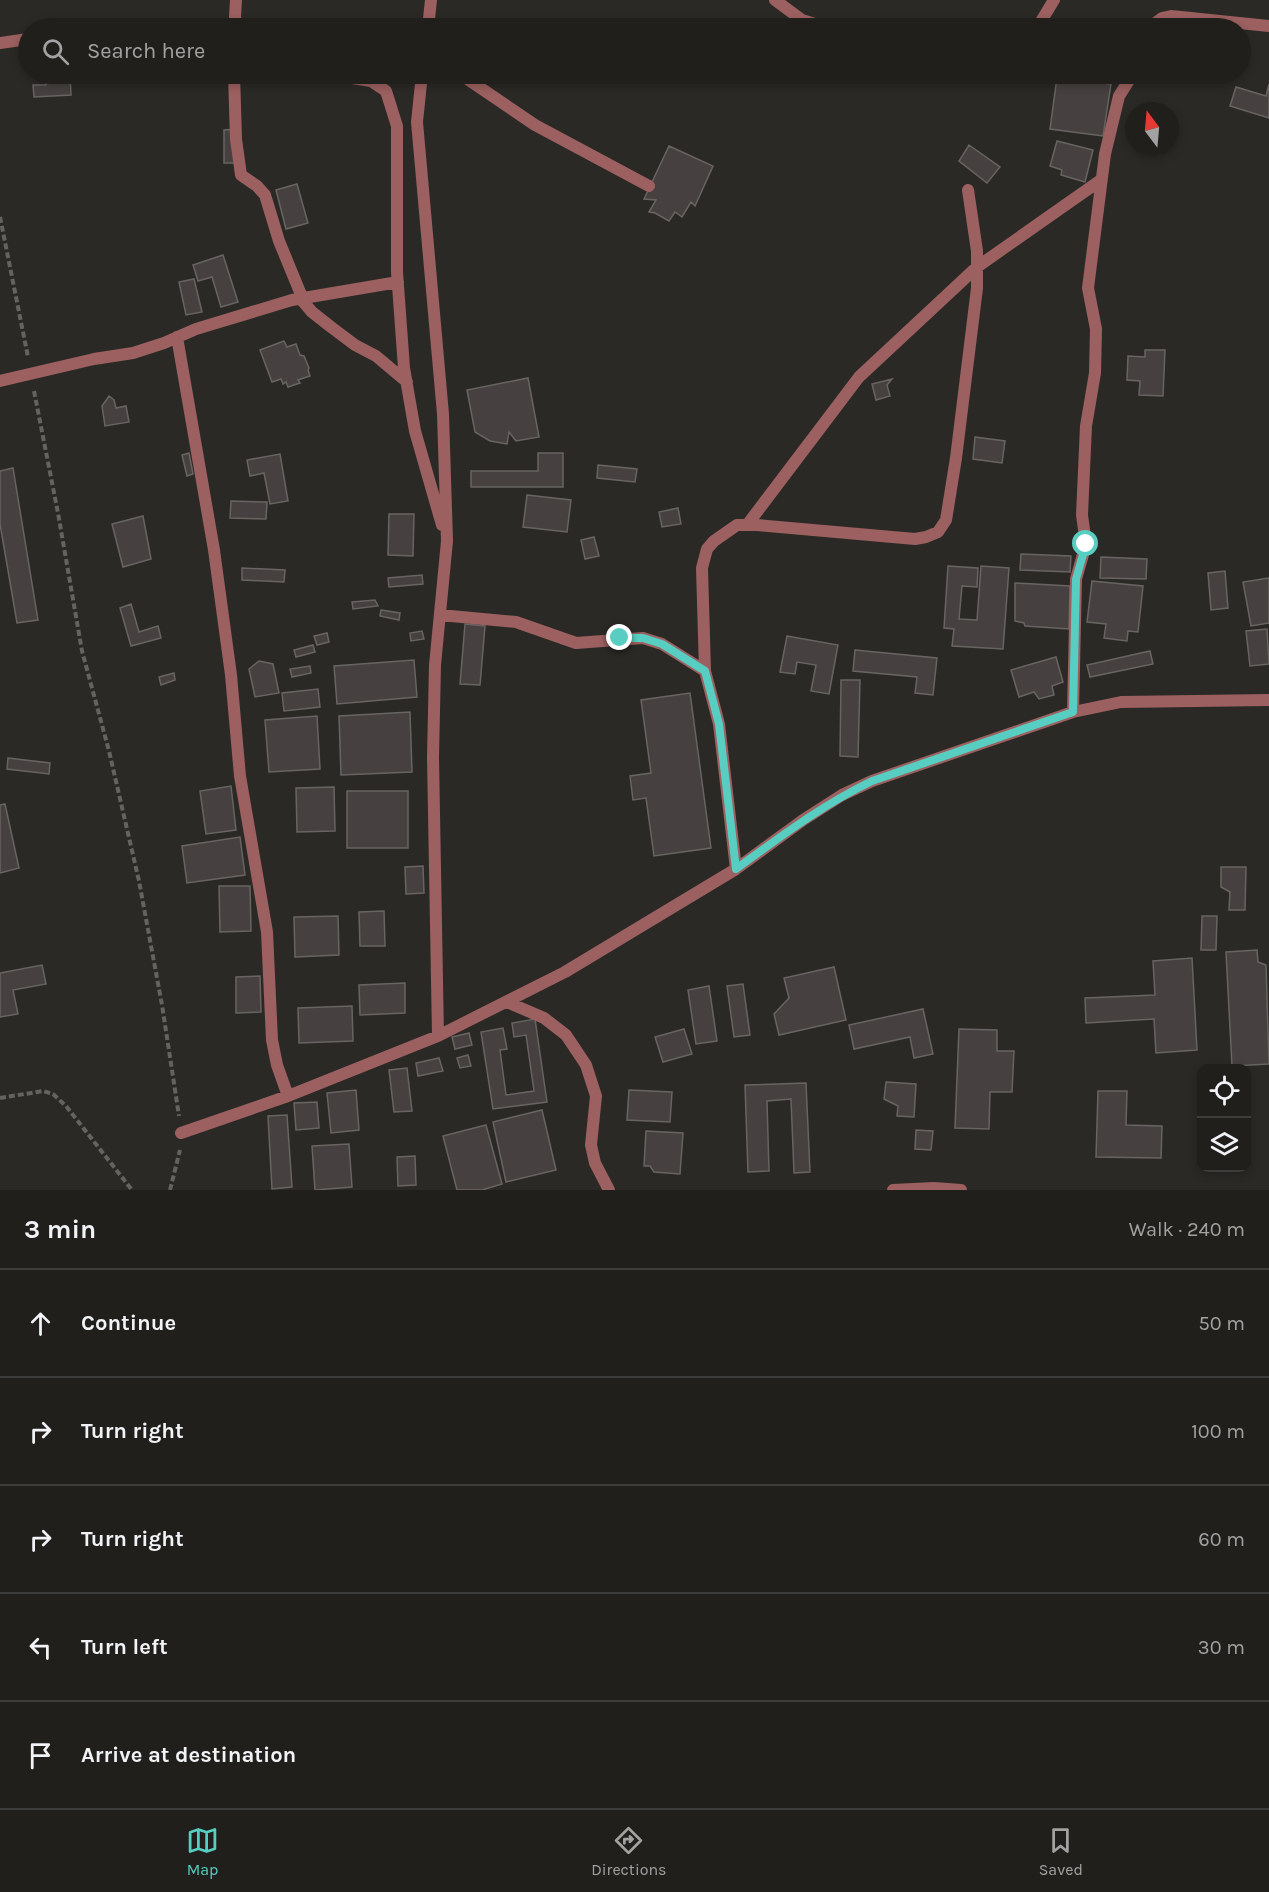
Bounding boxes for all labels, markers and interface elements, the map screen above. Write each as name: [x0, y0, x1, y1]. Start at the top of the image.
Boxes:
search box: [18, 18, 1251, 84]
icon: search: [39, 35, 72, 68]
text: Search here: [87, 38, 205, 64]
north arrow: [1125, 102, 1179, 156]
route start: [1072, 530, 1098, 556]
route end: [606, 624, 632, 650]
map controls: [1197, 1064, 1251, 1172]
button: locate: [1197, 1064, 1251, 1118]
button: layers: [1197, 1118, 1251, 1172]
text: 3 min: [24, 1214, 96, 1245]
text: Walk · 240 m: [1129, 1218, 1245, 1241]
icon: ahead: [24, 1307, 57, 1340]
text: Continue: [81, 1310, 176, 1336]
text: 50 m: [1198, 1312, 1245, 1335]
icon: right: [24, 1415, 57, 1448]
text: Turn right: [81, 1418, 184, 1444]
text: 100 m: [1191, 1420, 1245, 1443]
icon: right: [24, 1523, 57, 1556]
text: Turn right: [81, 1526, 184, 1552]
text: 60 m: [1198, 1528, 1245, 1551]
icon: left: [24, 1631, 57, 1664]
text: Turn left: [81, 1634, 168, 1660]
text: 30 m: [1198, 1636, 1245, 1659]
icon: arrive: [24, 1739, 57, 1772]
text: Arrive at destination: [81, 1742, 296, 1768]
tab: Map: [186, 1824, 219, 1879]
tab: Directions: [591, 1824, 666, 1879]
tab: Saved: [1039, 1824, 1083, 1879]

